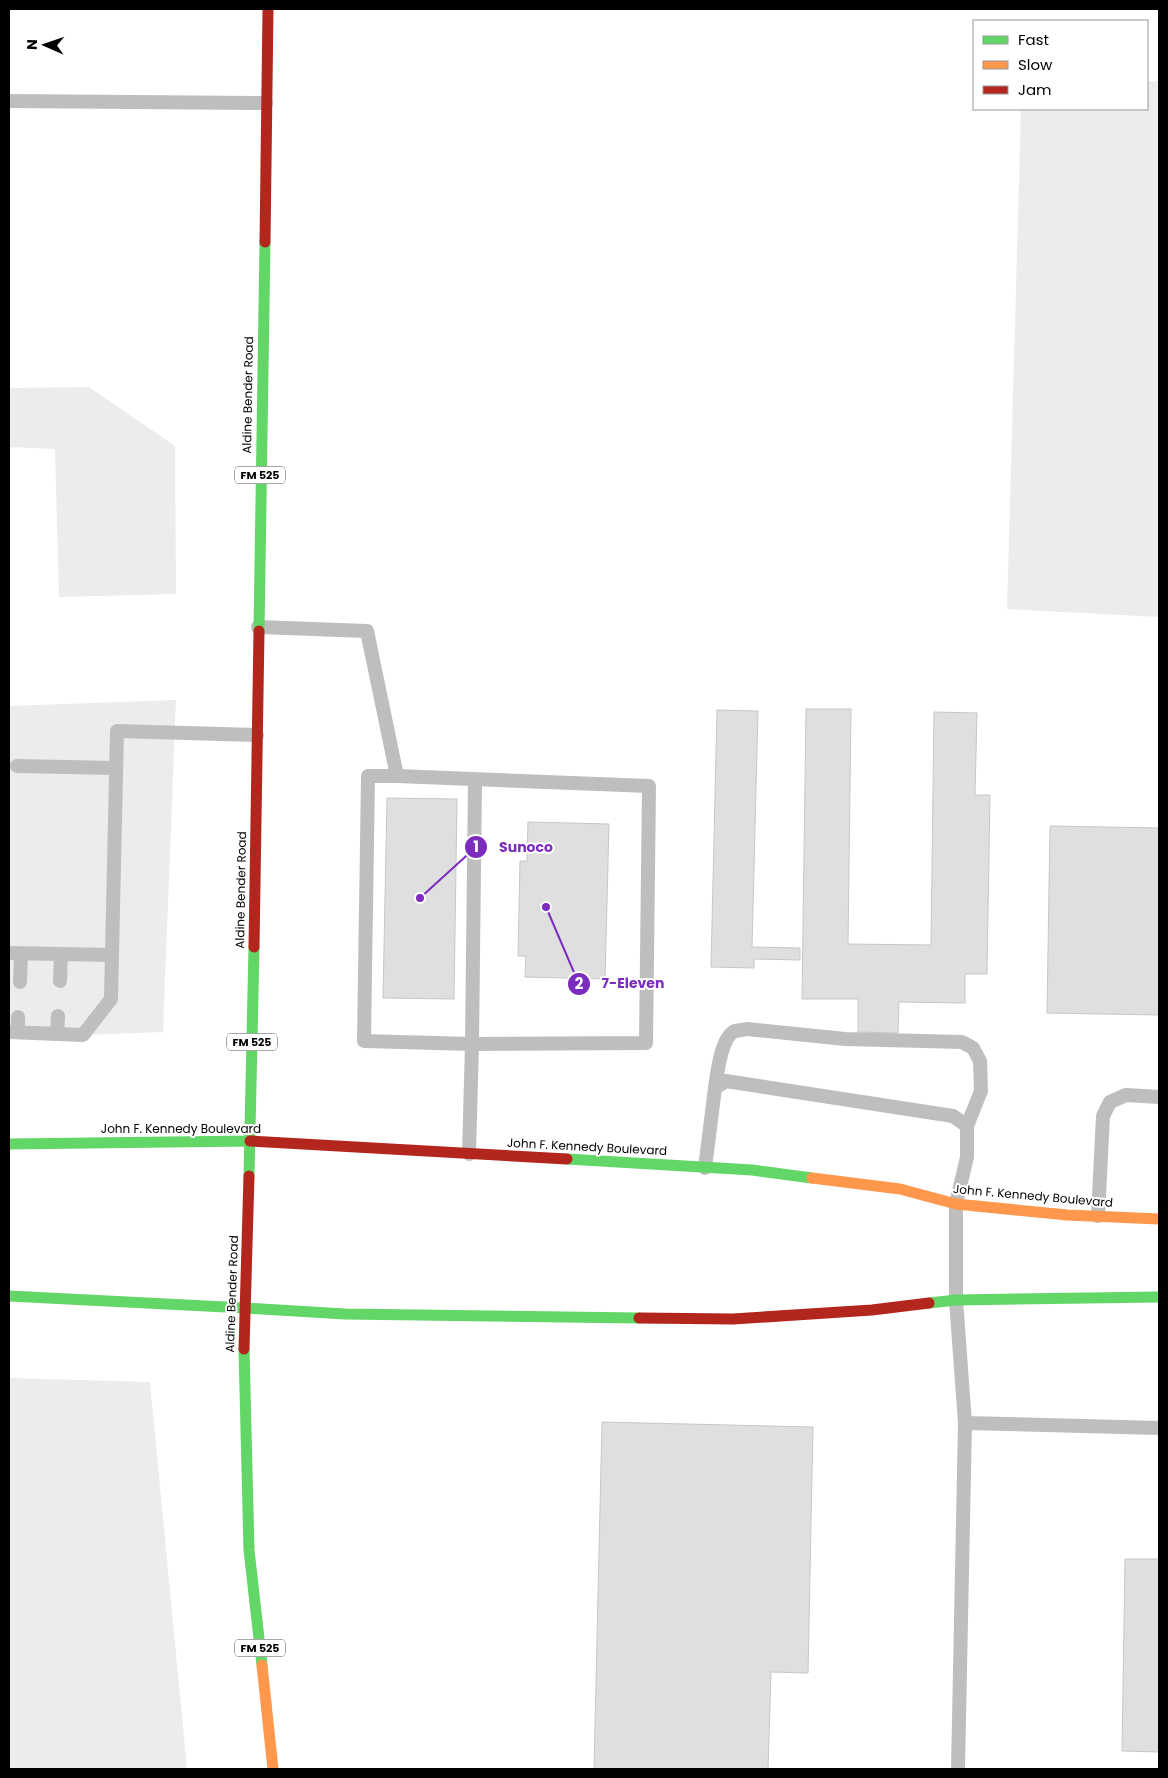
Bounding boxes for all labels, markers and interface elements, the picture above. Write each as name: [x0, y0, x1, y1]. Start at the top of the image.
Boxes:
north arrow: [20, 20, 70, 70]
legend: [973, 20, 1148, 110]
text: Fast: [1018, 29, 1049, 50]
text: N: [22, 39, 42, 50]
text: Slow: [1018, 54, 1053, 75]
text: Jam: [1018, 79, 1052, 100]
street label: Aldine Bender Road: [238, 336, 257, 454]
road number: FM 525: [235, 466, 285, 484]
street label: Aldine Bender Road: [231, 831, 250, 949]
callout: Sunoco: [464, 832, 563, 861]
text: 1: [473, 836, 479, 857]
text: Sunoco: [499, 837, 553, 857]
callout: 7-Eleven: [566, 969, 674, 998]
text: 2: [575, 973, 584, 994]
text: 7-Eleven: [602, 973, 664, 993]
road number: FM 525: [227, 1034, 277, 1050]
street label: John F. Kennedy Boulevard: [101, 1120, 261, 1137]
street label: John F. Kennedy Boulevard: [506, 1134, 668, 1159]
street label: John F. Kennedy Boulevard: [952, 1180, 1114, 1211]
street label: Aldine Bender Road: [221, 1235, 242, 1353]
road number: FM 525: [235, 1640, 285, 1656]

